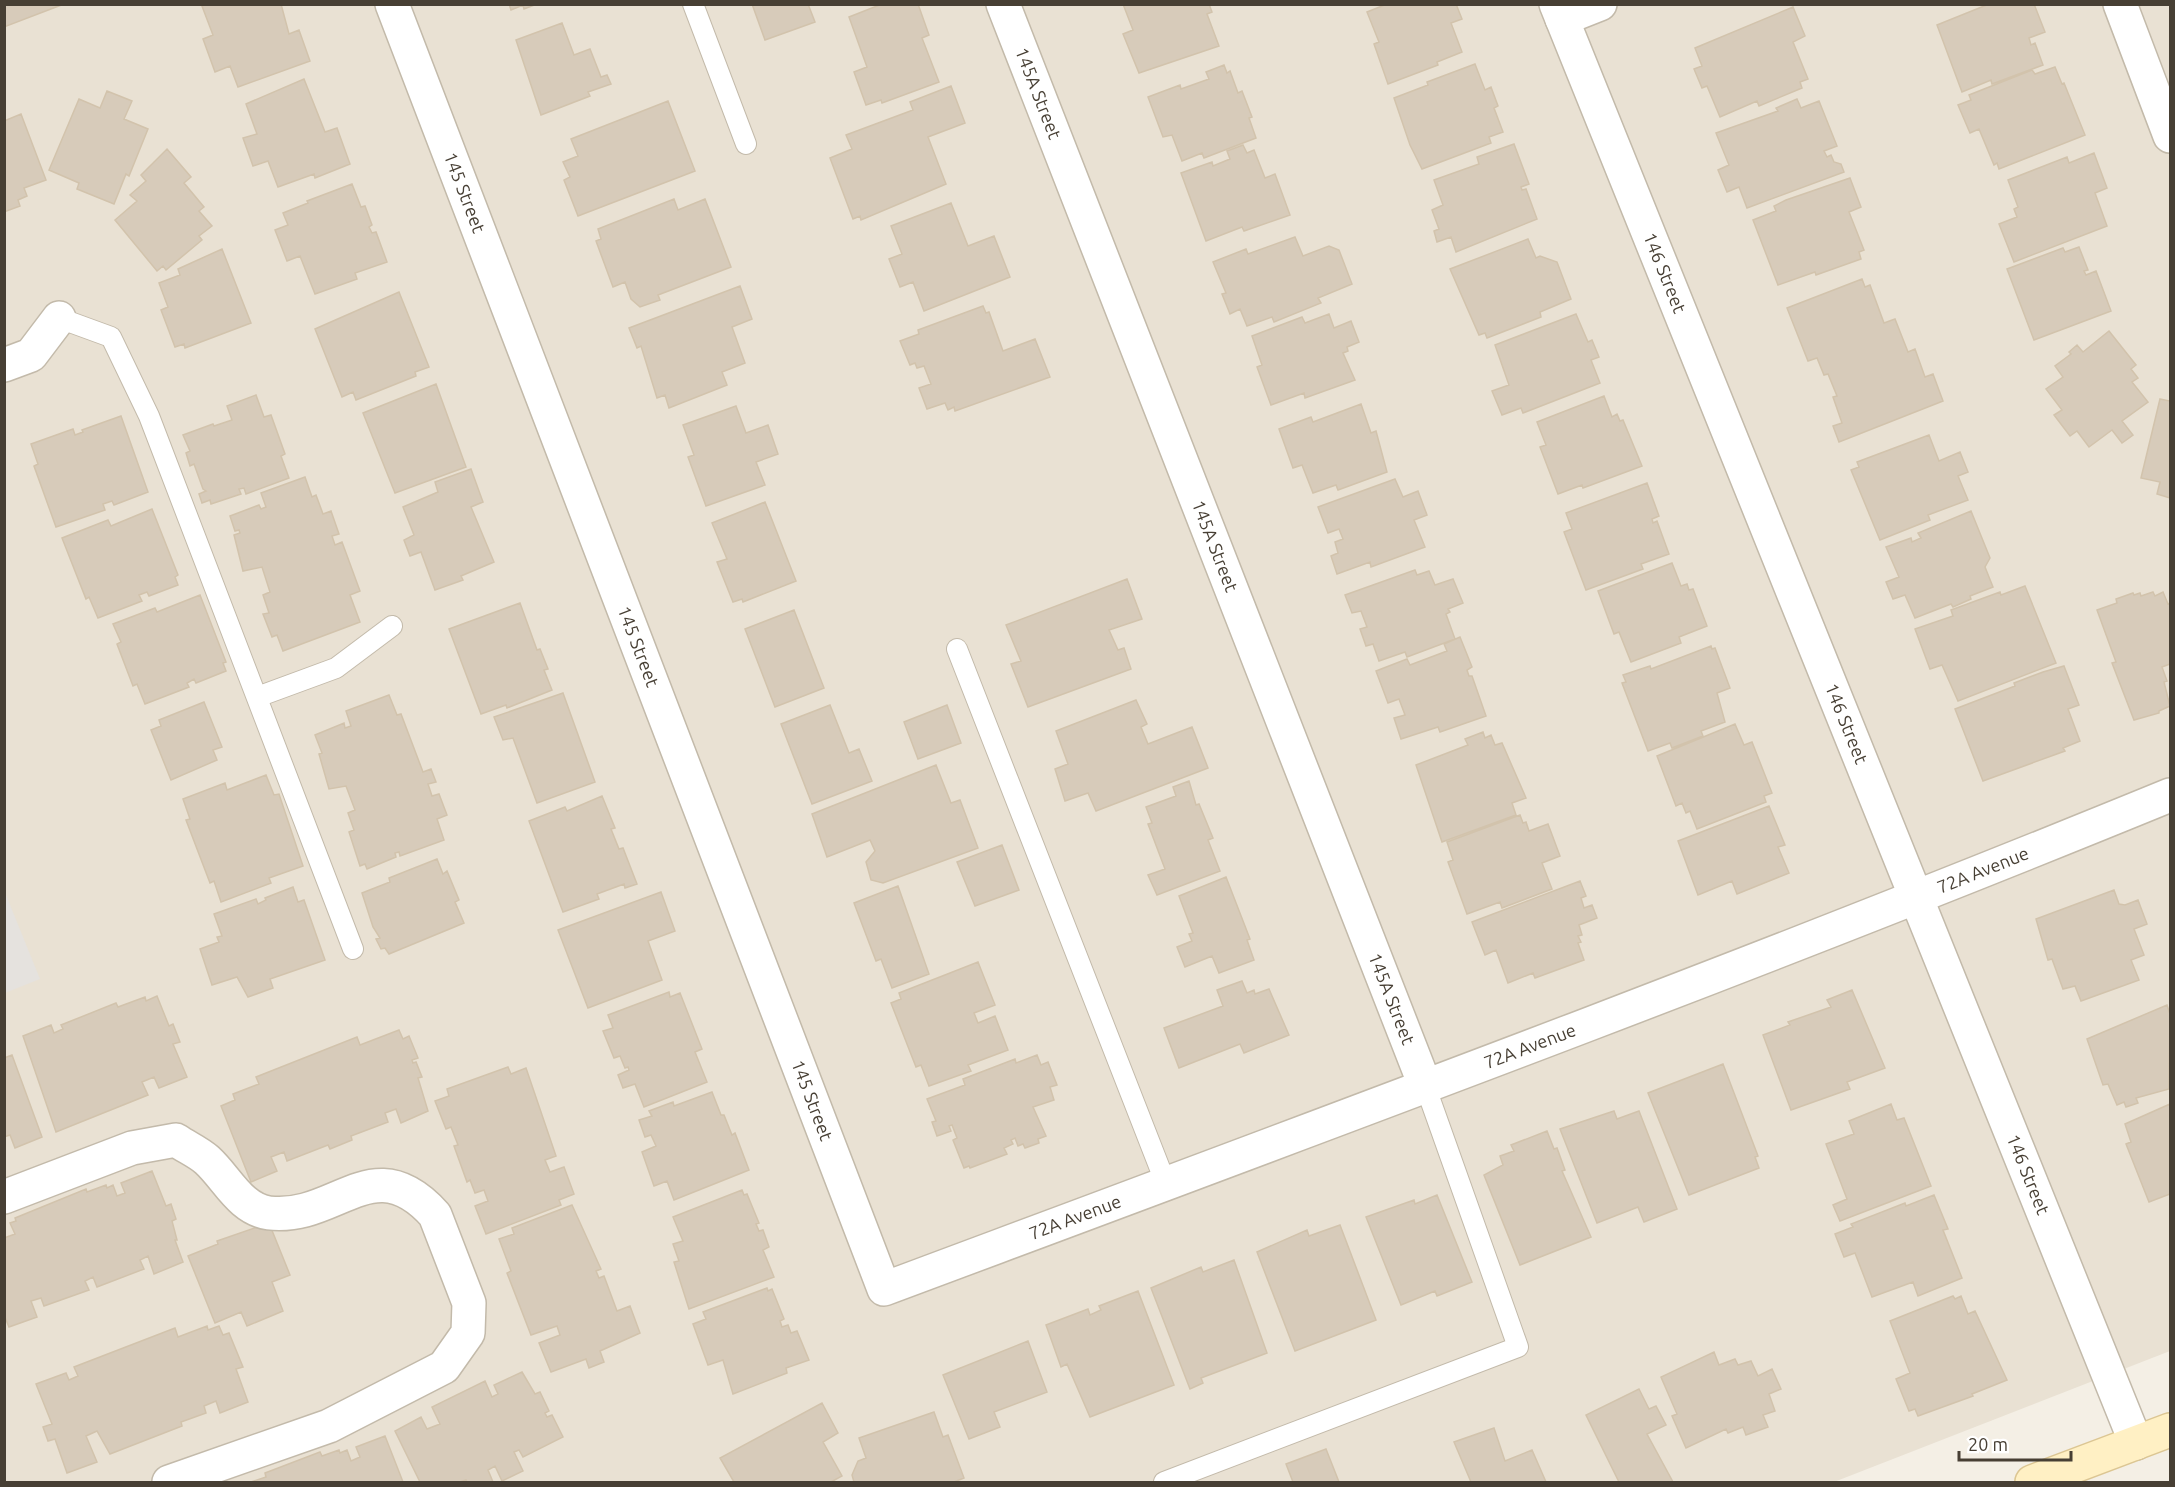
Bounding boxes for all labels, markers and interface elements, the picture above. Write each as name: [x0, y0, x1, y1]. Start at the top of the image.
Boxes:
street label: 145A Street: [1012, 44, 1066, 142]
street label: 145 Street: [441, 149, 490, 235]
street label: 146 Street: [1640, 230, 1690, 316]
street label: 145A Street: [1189, 497, 1242, 594]
street label: 145 Street: [614, 603, 663, 689]
street label: 146 Street: [1822, 680, 1872, 766]
street label: 72A Avenue: [1934, 842, 2031, 897]
street label: 145A Street: [1365, 950, 1419, 1047]
street label: 72A Avenue: [1481, 1019, 1578, 1072]
street label: 145 Street: [788, 1057, 837, 1143]
street label: 146 Street: [2004, 1131, 2054, 1217]
street label: 72A Avenue: [1026, 1190, 1124, 1243]
scale bar: [1959, 1424, 2072, 1462]
text: 20 m: [1968, 1434, 2008, 1454]

